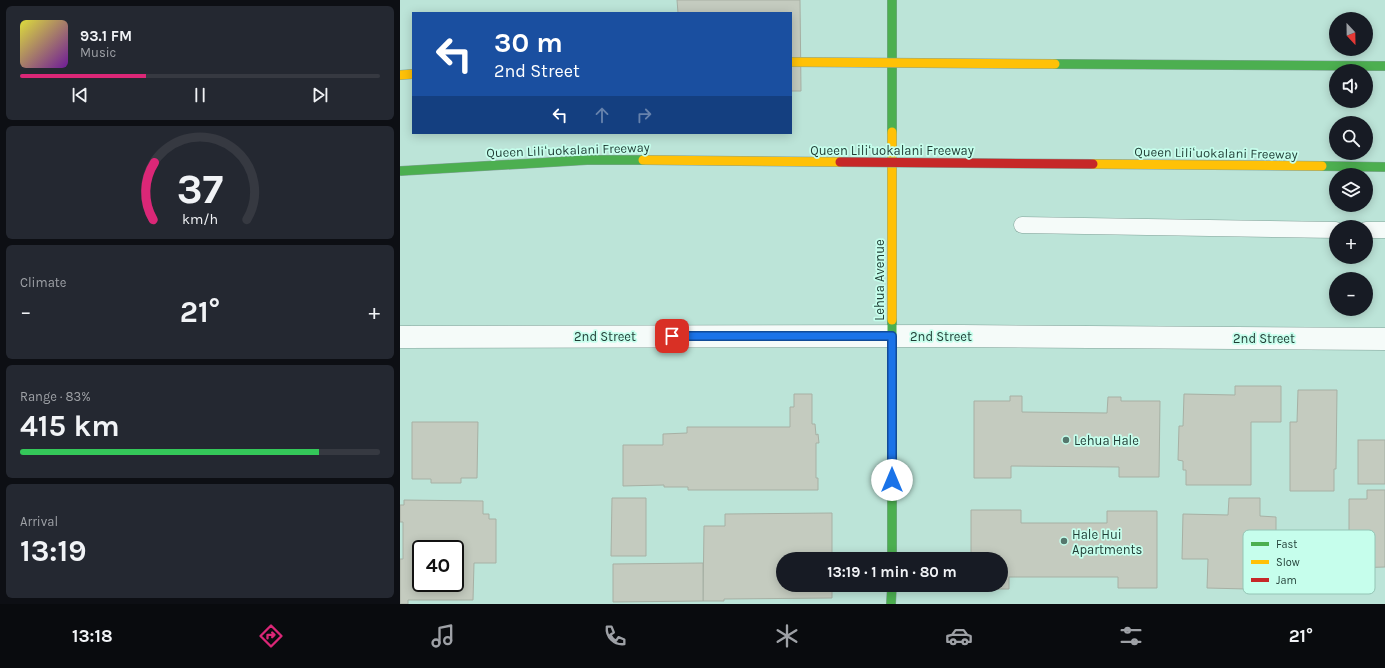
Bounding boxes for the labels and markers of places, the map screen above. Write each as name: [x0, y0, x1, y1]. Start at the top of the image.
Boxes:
pin: [655, 319, 689, 353]
place label: Lehua Hale: [1074, 433, 1139, 448]
marker: Lehua Hale: [1061, 435, 1071, 445]
place label: Hale Hui Apartments: [1072, 527, 1142, 557]
marker: Hale Hui Apartments: [1059, 536, 1069, 546]

